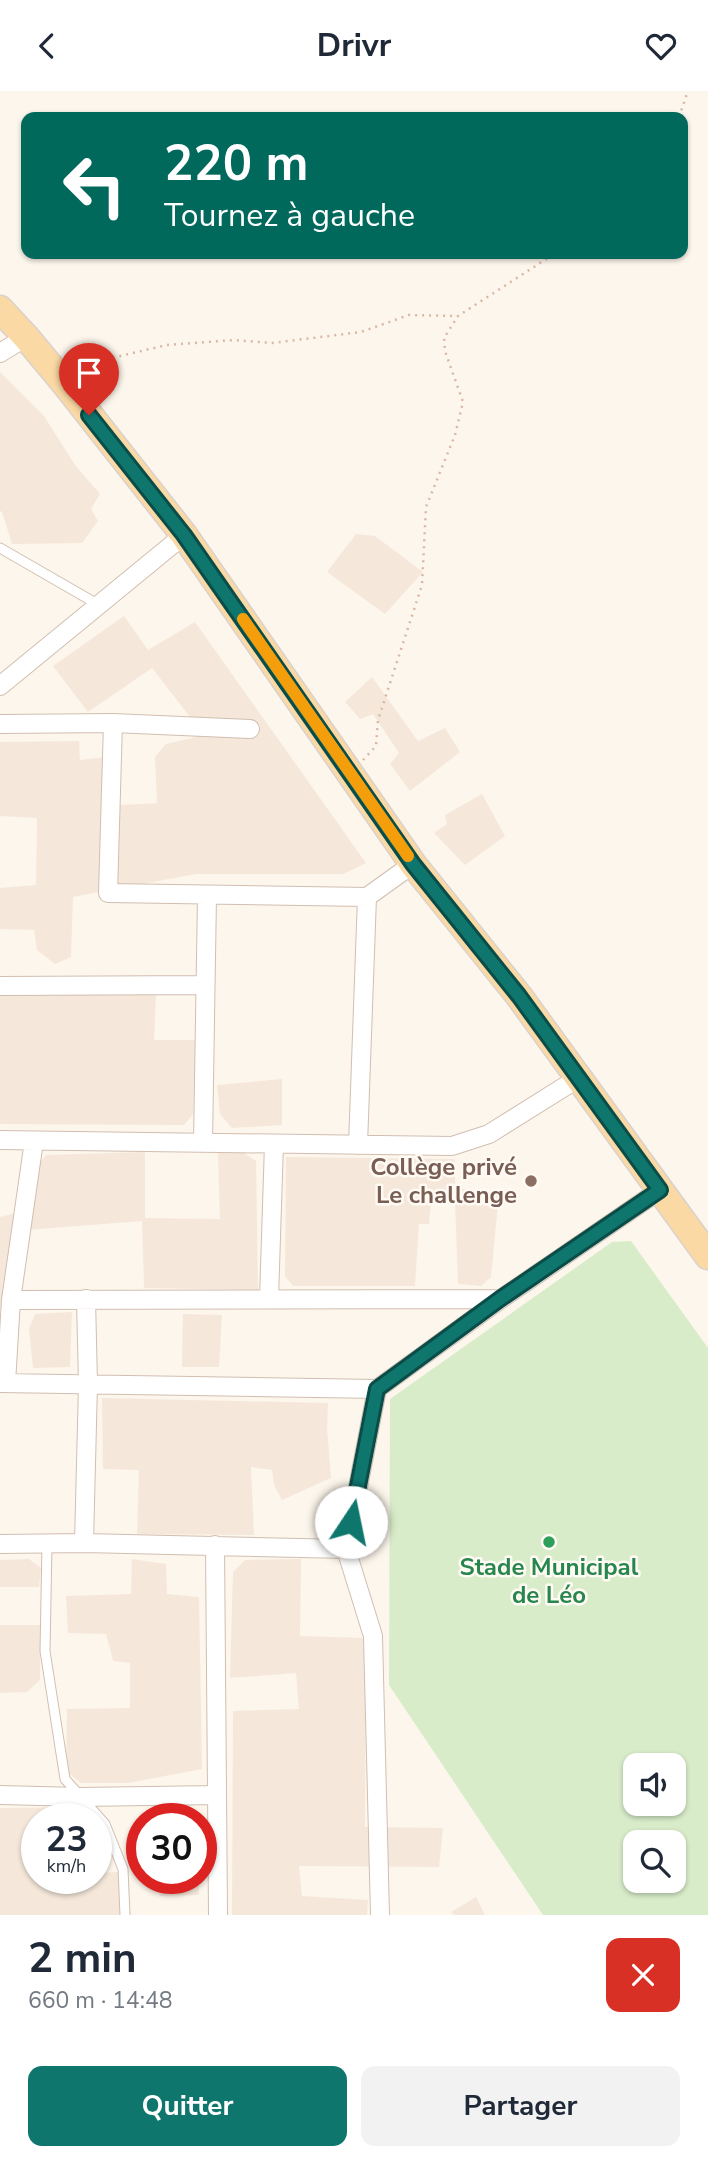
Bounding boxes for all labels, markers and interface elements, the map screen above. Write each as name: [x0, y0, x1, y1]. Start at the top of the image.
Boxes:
text: Drivr: [317, 24, 391, 67]
icon: back: [28, 27, 66, 65]
icon: heart: [642, 27, 680, 65]
text: 220 m: [164, 130, 308, 197]
icon: left: [49, 140, 140, 231]
text: Tournez à gauche: [164, 194, 415, 237]
pin: [59, 343, 119, 415]
icon: arrive: [70, 354, 108, 392]
place label: Collège privé Le challenge: [370, 1151, 517, 1211]
marker: Collège privé Le challenge: [523, 1173, 539, 1189]
position arrow: [314, 1485, 388, 1559]
marker: Stade Municipal de Léo: [541, 1534, 557, 1550]
place label: Stade Municipal de Léo: [460, 1551, 639, 1611]
map controls: [623, 1753, 686, 1893]
button: sound: [623, 1753, 686, 1816]
speed limit sign: 30: [126, 1803, 217, 1894]
text: 23: [45, 1816, 88, 1863]
button: search: [623, 1830, 686, 1893]
text: km/h: [47, 1854, 86, 1878]
text: 2 min: [28, 1930, 137, 1987]
button: close: [606, 1938, 680, 2012]
text: 660 m · 14:48: [28, 1985, 173, 2016]
button: Quitter: [28, 2066, 347, 2146]
button: Partager: [361, 2066, 680, 2146]

